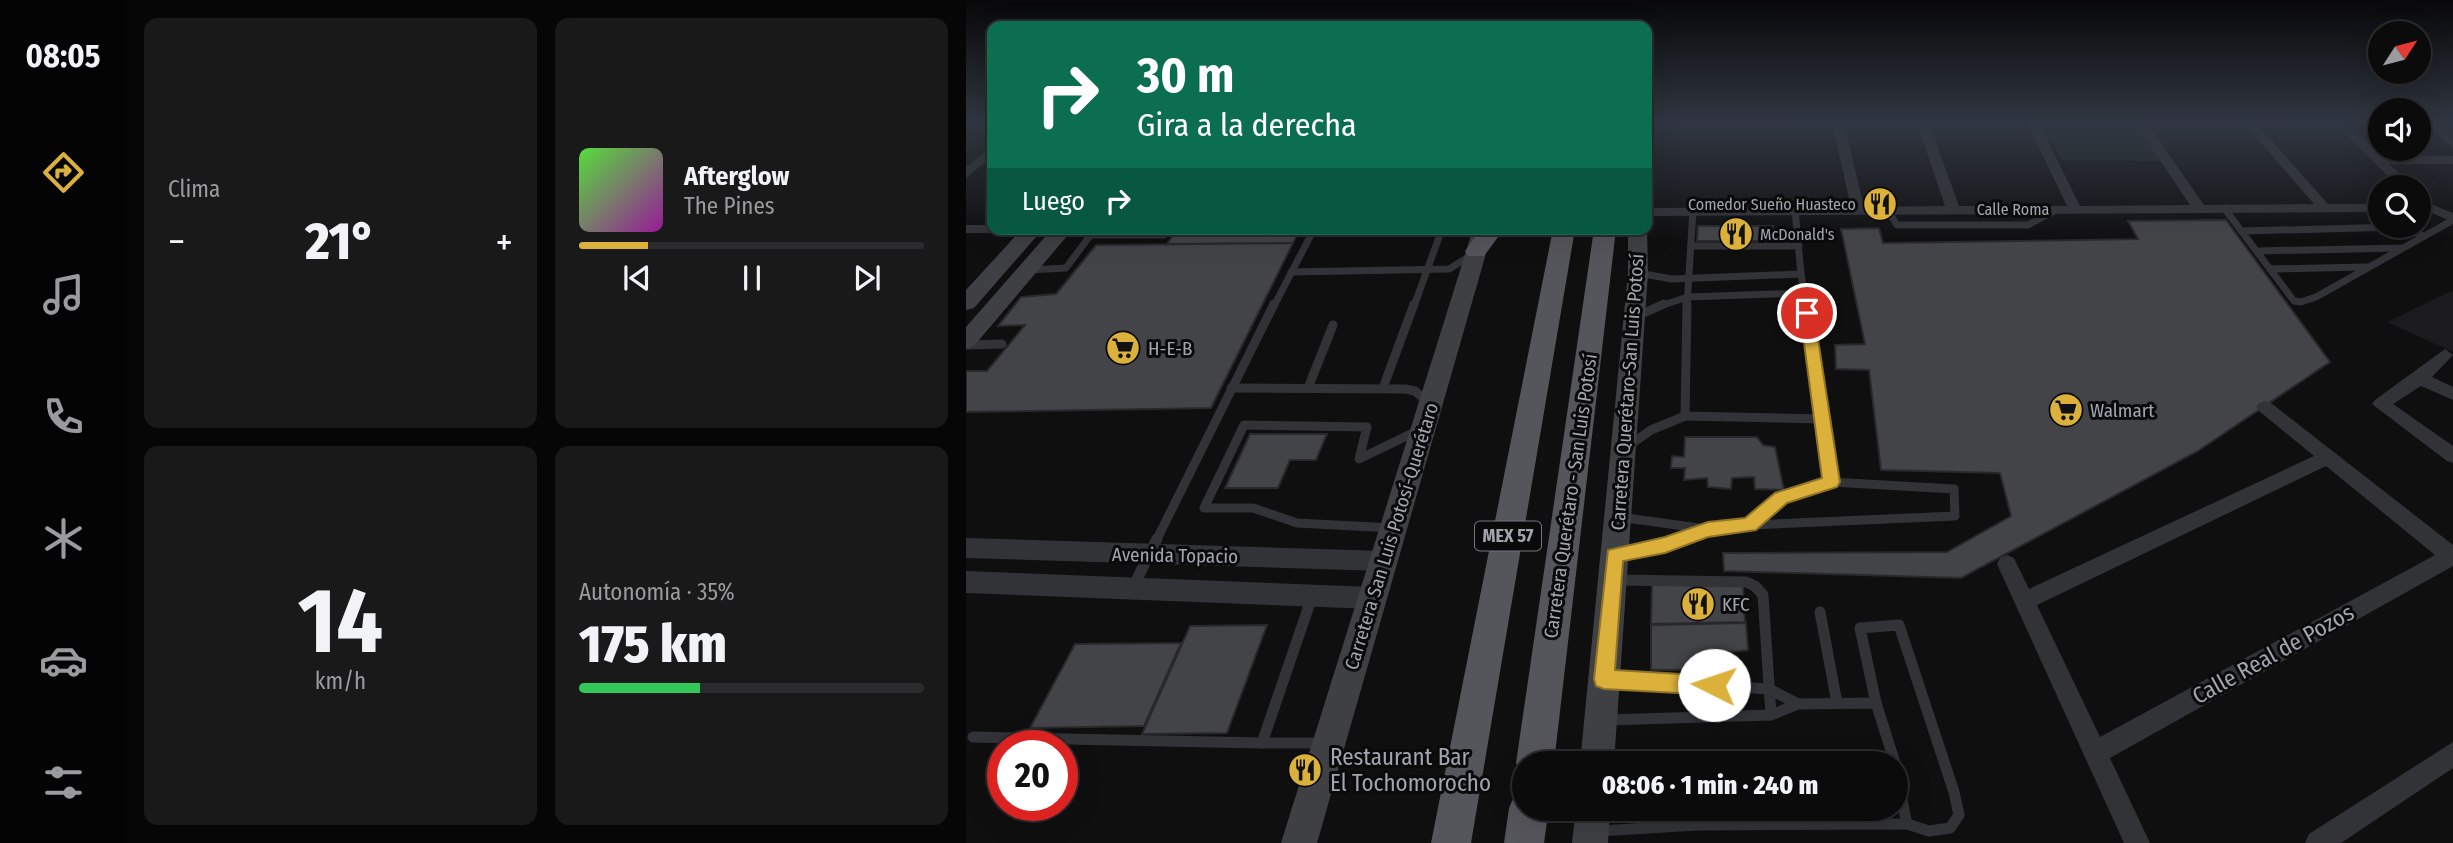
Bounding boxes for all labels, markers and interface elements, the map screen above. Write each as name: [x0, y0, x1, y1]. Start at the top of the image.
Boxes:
north arrow: [2368, 21, 2431, 84]
map controls: [2368, 21, 2431, 238]
text: 08:05: [26, 37, 100, 75]
text: 30 m: [1137, 46, 1235, 105]
icon: right: [1022, 49, 1113, 140]
button: sound: [2368, 98, 2431, 161]
text: Gira a la derecha: [1137, 106, 1357, 144]
icon: directions: [39, 148, 88, 197]
text: Afterglow: [684, 161, 789, 192]
text: Clima: [168, 175, 220, 203]
button: search: [2368, 175, 2431, 238]
icon: right: [1099, 182, 1137, 220]
restaurant icon: Comedor Sueño Huasteco: [1861, 185, 1899, 223]
text: Luego: [1022, 186, 1085, 217]
text: The Pines: [684, 192, 775, 220]
place label: Comedor Sueño Huasteco: [1688, 195, 1856, 214]
street label: Calle Roma: [1977, 200, 2050, 219]
text: 21°: [305, 210, 376, 273]
restaurant icon: McDonald's: [1717, 215, 1755, 253]
text: −: [168, 219, 185, 265]
text: +: [496, 219, 513, 265]
place label: McDonald's: [1760, 225, 1835, 244]
street label: Carretera Querétaro-San Luis Potosí: [1606, 253, 1649, 531]
icon: previous: [618, 259, 656, 297]
icon: pause: [733, 259, 771, 297]
icon: next: [848, 259, 886, 297]
icon: music: [39, 270, 88, 319]
pin: [1777, 283, 1837, 343]
icon: arrive: [1788, 294, 1826, 332]
supermarket icon: H-E-B: [1104, 329, 1142, 367]
place label: H-E-B: [1148, 337, 1192, 360]
street label: Carretera Querétaro - San Luis Potosí: [1539, 352, 1602, 640]
supermarket icon: Walmart: [2047, 391, 2085, 429]
icon: phone: [39, 392, 88, 441]
place label: Walmart: [2090, 399, 2155, 422]
street label: Carretera San Luis Potosí-Querétaro: [1340, 400, 1443, 672]
icon: climate: [39, 514, 88, 563]
road number: MEX 57: [1475, 522, 1541, 550]
street label: Avenida Topacio: [1112, 543, 1238, 568]
text: 14: [298, 567, 383, 676]
text: Autonomía · 35%: [579, 578, 735, 606]
restaurant icon: KFC: [1679, 585, 1717, 623]
place label: KFC: [1722, 593, 1750, 616]
street label: Calle Real de Pozos: [2187, 598, 2359, 710]
text: 175 km: [579, 613, 727, 676]
icon: car: [39, 636, 88, 685]
position arrow: [1677, 648, 1751, 722]
text: km/h: [315, 667, 366, 695]
speed limit sign: 20: [987, 730, 1078, 821]
place label: Restaurant Bar El Tochomorocho: [1330, 743, 1491, 797]
restaurant icon: Restaurant Bar El Tochomorocho: [1286, 751, 1324, 789]
icon: filters: [39, 758, 88, 807]
text: 08:06 · 1 min · 240 m: [1602, 770, 1818, 801]

